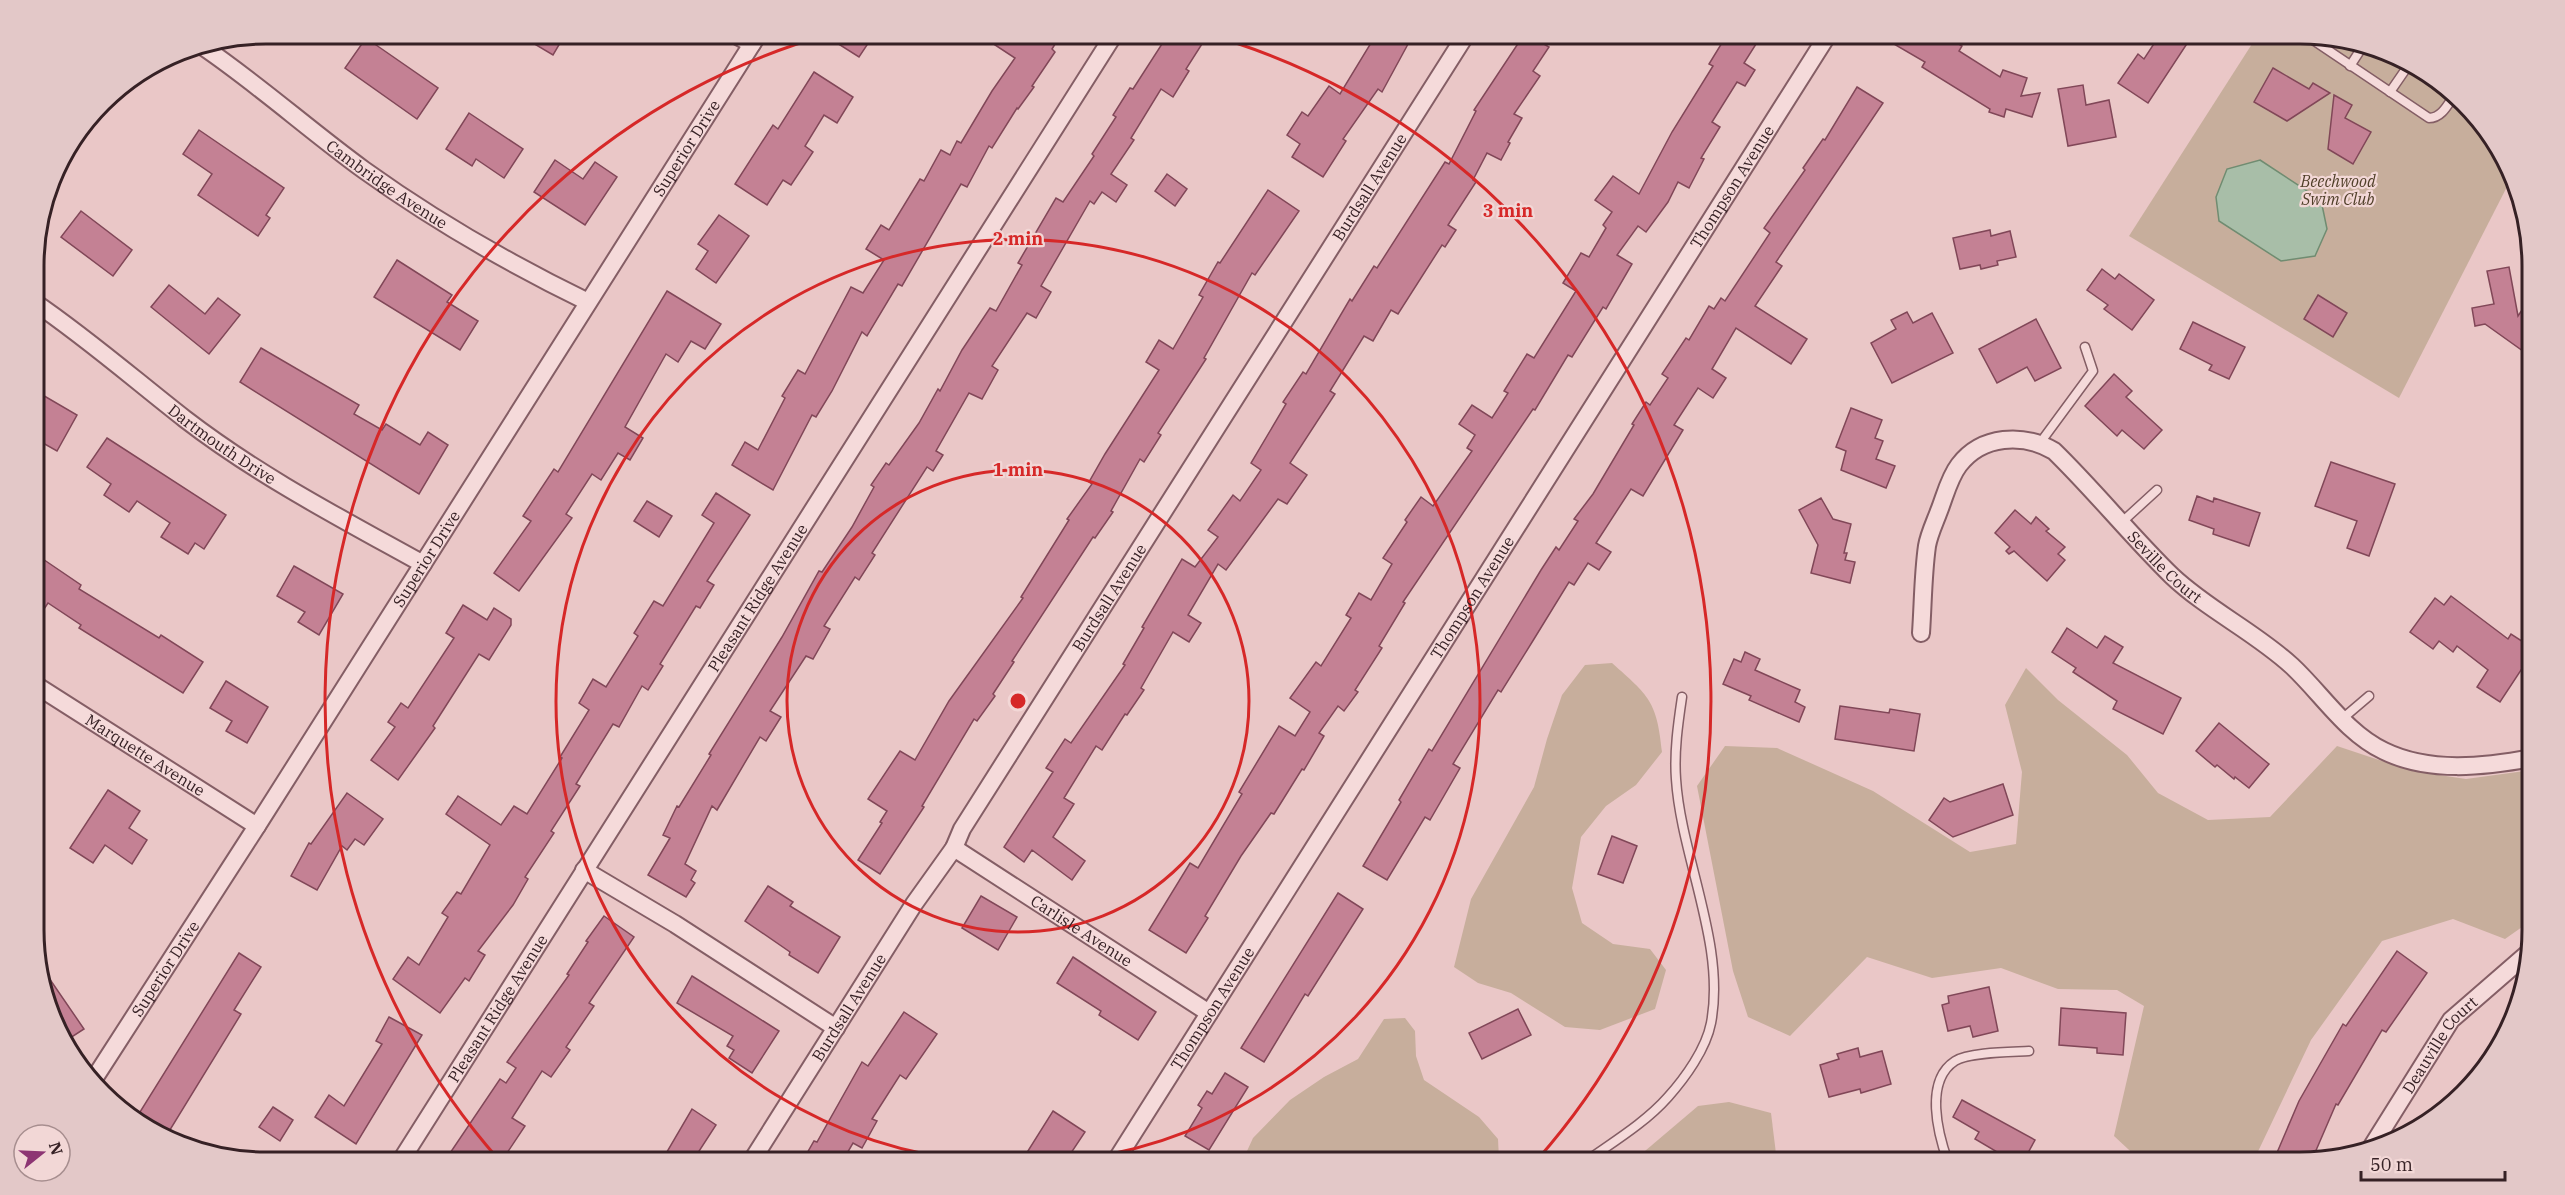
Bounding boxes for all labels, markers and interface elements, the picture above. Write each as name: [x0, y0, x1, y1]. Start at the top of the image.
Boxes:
street label: Superior Drive: [648, 96, 724, 200]
street label: Thompson Avenue: [1686, 122, 1778, 252]
street label: Burdsall Avenue: [1328, 129, 1411, 244]
street label: Cambridge Avenue: [322, 135, 451, 233]
park label: Beechwood Swim Club: [2299, 171, 2376, 209]
text: 3 min: [1483, 199, 1533, 222]
text: 2 min: [993, 227, 1043, 250]
street label: Dartmouth Drive: [164, 400, 280, 488]
text: 1 min: [993, 458, 1043, 481]
street label: Superior Drive: [388, 507, 464, 611]
street label: Pleasant Ridge Avenue: [703, 520, 812, 675]
street label: Seville Court: [2124, 526, 2206, 607]
street label: Thompson Avenue: [1426, 532, 1518, 663]
street label: Burdsall Avenue: [1067, 540, 1151, 655]
centre of rings: [1008, 691, 1028, 711]
street label: Marquette Avenue: [82, 710, 209, 800]
street label: Carlisle Avenue: [1027, 890, 1136, 971]
street label: Superior Drive: [127, 917, 203, 1020]
street label: Pleasant Ridge Avenue: [443, 931, 552, 1086]
street label: Thompson Avenue: [1166, 943, 1259, 1073]
street label: Burdsall Avenue: [807, 950, 890, 1065]
street label: Deauville Court: [2398, 992, 2482, 1097]
north arrow: [12, 1123, 72, 1183]
text: N: [45, 1139, 68, 1157]
scale bar: [2361, 1144, 2505, 1182]
text: 50 m: [2370, 1153, 2413, 1176]

